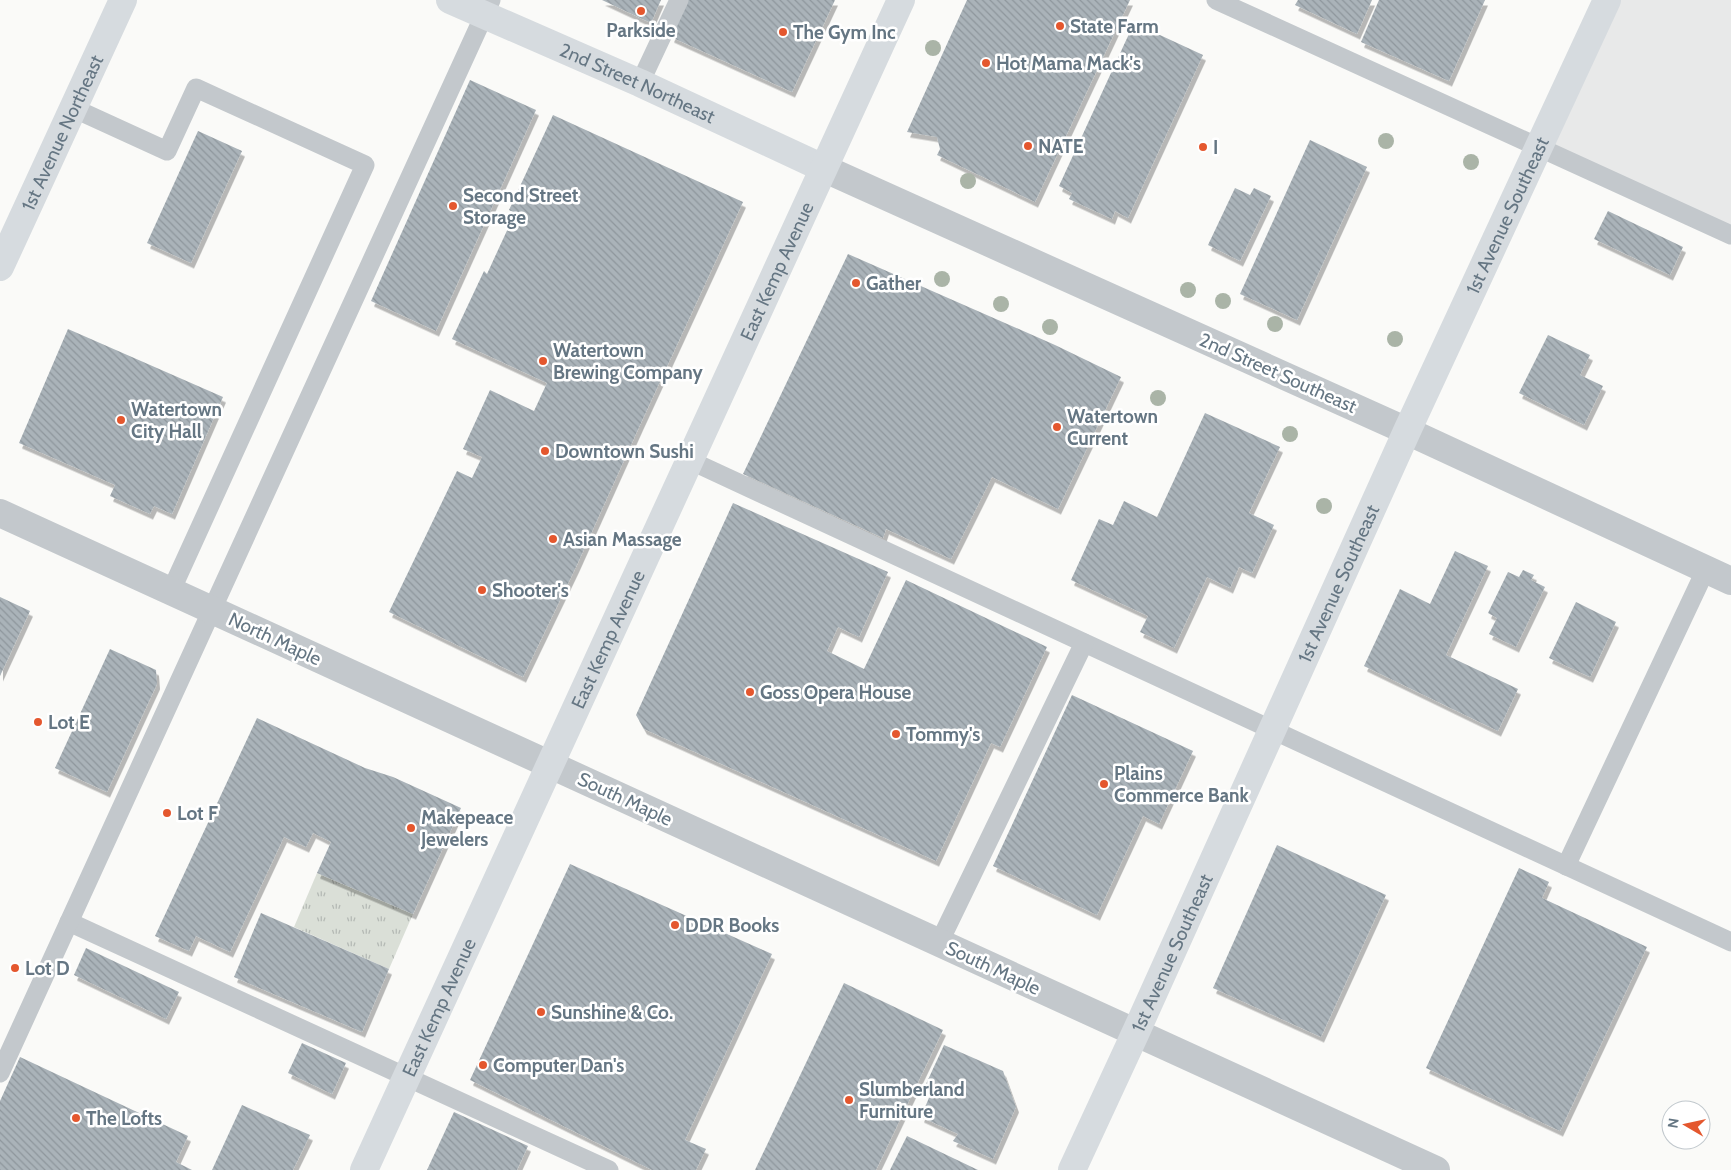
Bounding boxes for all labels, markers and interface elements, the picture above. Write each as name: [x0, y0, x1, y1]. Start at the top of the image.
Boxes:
marker: Parkside: [635, 5, 647, 17]
place label: State Farm: [1070, 15, 1159, 38]
place label: Parkside: [606, 19, 676, 42]
marker: State Farm: [1054, 20, 1066, 32]
place label: The Gym Inc: [793, 21, 896, 44]
marker: The Gym Inc: [777, 26, 789, 38]
street label: 2nd Street Northeast: [556, 38, 719, 128]
street label: 1st Avenue Northeast: [16, 51, 108, 214]
place label: Hot Mama Mack's: [996, 52, 1141, 75]
marker: Hot Mama Mack's: [980, 57, 992, 69]
street label: 1st Avenue Southeast: [1461, 133, 1554, 298]
place label: NATE: [1038, 135, 1084, 158]
place label: I: [1213, 136, 1218, 159]
marker: NATE: [1022, 140, 1034, 152]
marker: I: [1197, 141, 1209, 153]
place label: Second Street Storage: [463, 184, 579, 229]
street label: East Kemp Avenue: [735, 198, 818, 344]
marker: Second Street Storage: [447, 200, 459, 212]
place label: Gather: [866, 272, 922, 295]
marker: Gather: [850, 277, 862, 289]
street label: 2nd Street Southeast: [1196, 328, 1361, 418]
place label: Watertown Brewing Company: [553, 339, 704, 384]
marker: Watertown Brewing Company: [537, 355, 549, 367]
place label: Watertown City Hall: [131, 398, 222, 443]
place label: Watertown Current: [1067, 405, 1158, 450]
marker: Watertown City Hall: [115, 414, 127, 426]
marker: Watertown Current: [1051, 421, 1063, 433]
place label: Downtown Sushi: [555, 440, 694, 463]
marker: Downtown Sushi: [539, 445, 551, 457]
street label: 1st Avenue Southeast: [1293, 500, 1384, 666]
place label: Asian Massage: [563, 528, 682, 551]
marker: Asian Massage: [547, 533, 559, 545]
street label: East Kemp Avenue: [566, 566, 649, 712]
place label: Shooter's: [492, 579, 569, 602]
marker: Shooter's: [476, 584, 488, 596]
street label: North Maple: [225, 608, 325, 671]
place label: Goss Opera House: [760, 681, 912, 704]
marker: Goss Opera House: [744, 686, 756, 698]
place label: Lot E: [48, 711, 90, 734]
marker: Lot E: [32, 716, 44, 728]
place label: Tommy's: [906, 723, 980, 746]
marker: Tommy's: [890, 728, 902, 740]
place label: Plains Commerce Bank: [1114, 762, 1250, 807]
street label: South Maple: [574, 767, 676, 831]
marker: Plains Commerce Bank: [1098, 778, 1110, 790]
place label: Lot F: [177, 802, 218, 825]
place label: Makepeace Jewelers: [420, 806, 513, 851]
marker: Lot F: [161, 807, 173, 819]
marker: Makepeace Jewelers: [405, 822, 417, 834]
street label: 1st Avenue Southeast: [1126, 870, 1217, 1035]
place label: DDR Books: [685, 914, 779, 937]
marker: DDR Books: [669, 919, 681, 931]
street label: East Kemp Avenue: [397, 934, 480, 1080]
street label: South Maple: [942, 936, 1044, 1000]
place label: Lot D: [25, 957, 70, 980]
marker: Lot D: [9, 962, 21, 974]
place label: Sunshine & Co.: [551, 1001, 673, 1024]
marker: Sunshine & Co.: [535, 1006, 547, 1018]
place label: Computer Dan's: [493, 1054, 624, 1077]
marker: Computer Dan's: [477, 1059, 489, 1071]
place label: Slumberland Furniture: [859, 1078, 965, 1123]
marker: Slumberland Furniture: [843, 1094, 855, 1106]
north arrow: [1661, 1100, 1711, 1150]
place label: The Lofts: [86, 1107, 162, 1130]
marker: The Lofts: [70, 1112, 82, 1124]
text: N: [1663, 1117, 1683, 1129]

